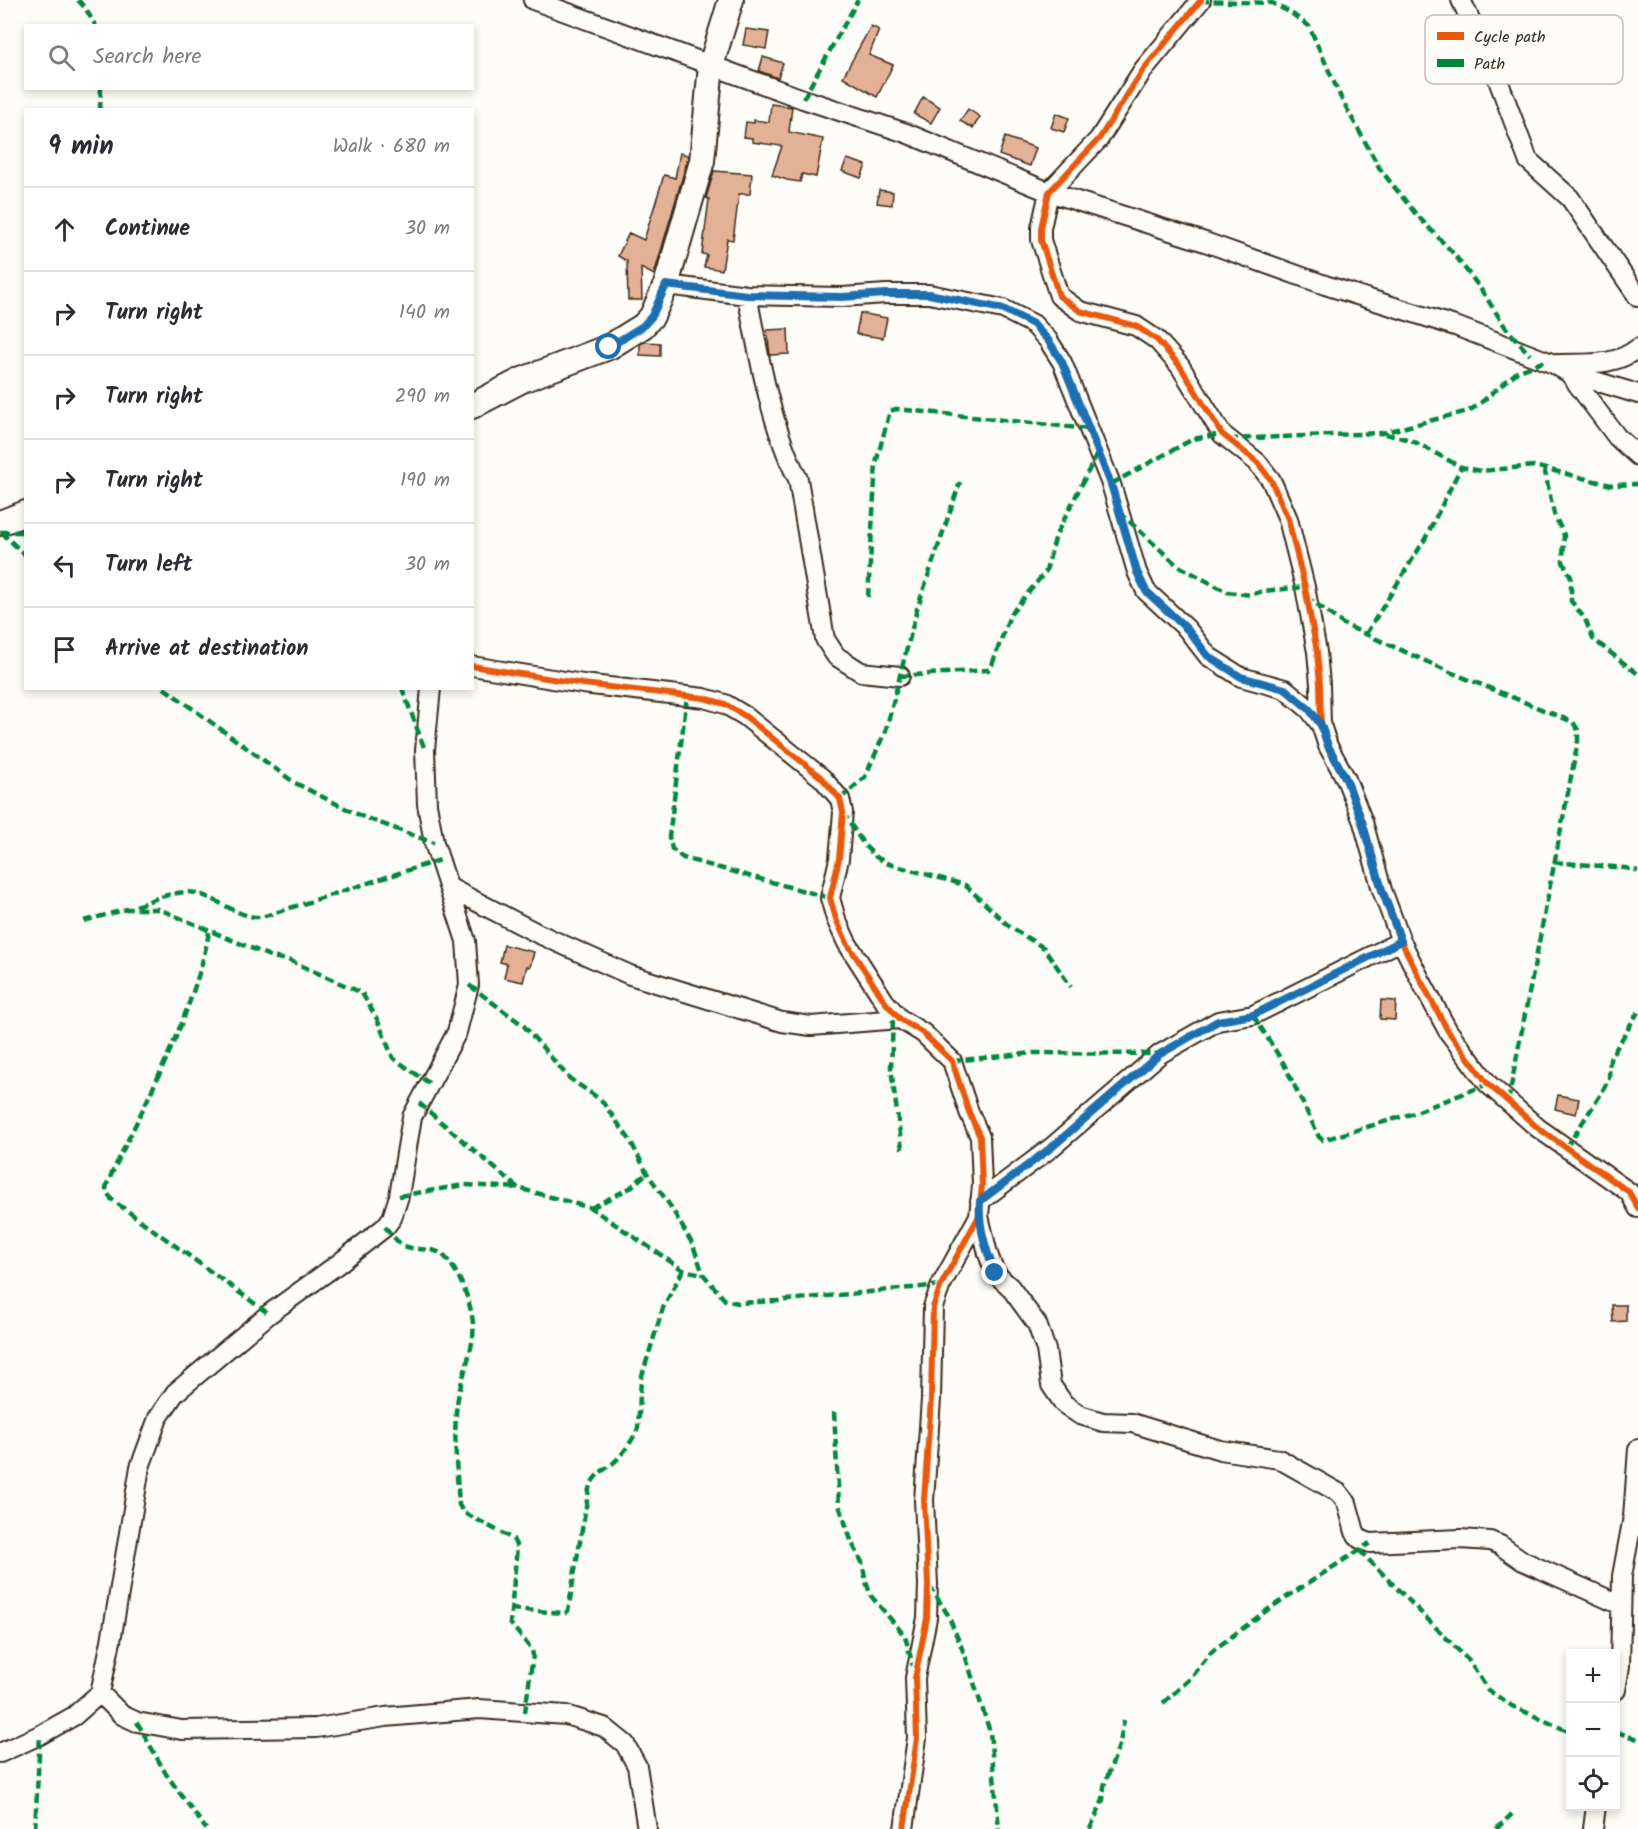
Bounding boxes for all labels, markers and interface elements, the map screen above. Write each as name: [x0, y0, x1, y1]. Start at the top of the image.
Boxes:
legend: [1425, 15, 1623, 84]
search box: [24, 24, 474, 90]
text: Cycle path: [1474, 25, 1546, 50]
text: Search here: [93, 40, 201, 75]
icon: search: [45, 41, 78, 74]
text: Path: [1474, 52, 1505, 77]
text: 9 min: [48, 126, 114, 168]
text: Walk · 680 m: [333, 131, 450, 163]
text: Continue: [105, 212, 190, 247]
icon: ahead: [48, 213, 81, 246]
text: 30 m: [405, 213, 450, 245]
text: Turn right: [105, 296, 203, 331]
icon: right: [48, 297, 81, 330]
text: 140 m: [399, 297, 450, 329]
route start: [595, 333, 621, 359]
text: Turn right: [105, 380, 203, 415]
icon: right: [48, 381, 81, 414]
text: 290 m: [395, 381, 450, 413]
text: Turn right: [105, 464, 203, 499]
icon: right: [48, 465, 81, 498]
text: 190 m: [400, 465, 450, 497]
text: Turn left: [105, 548, 192, 583]
icon: left: [48, 549, 81, 582]
text: 30 m: [405, 549, 450, 581]
text: Arrive at destination: [105, 632, 308, 667]
icon: arrive: [48, 633, 81, 666]
route end: [981, 1259, 1007, 1285]
map controls: [1566, 1649, 1620, 1811]
button: +: [1566, 1649, 1620, 1703]
button: −: [1566, 1703, 1620, 1757]
button: locate: [1566, 1757, 1620, 1811]

